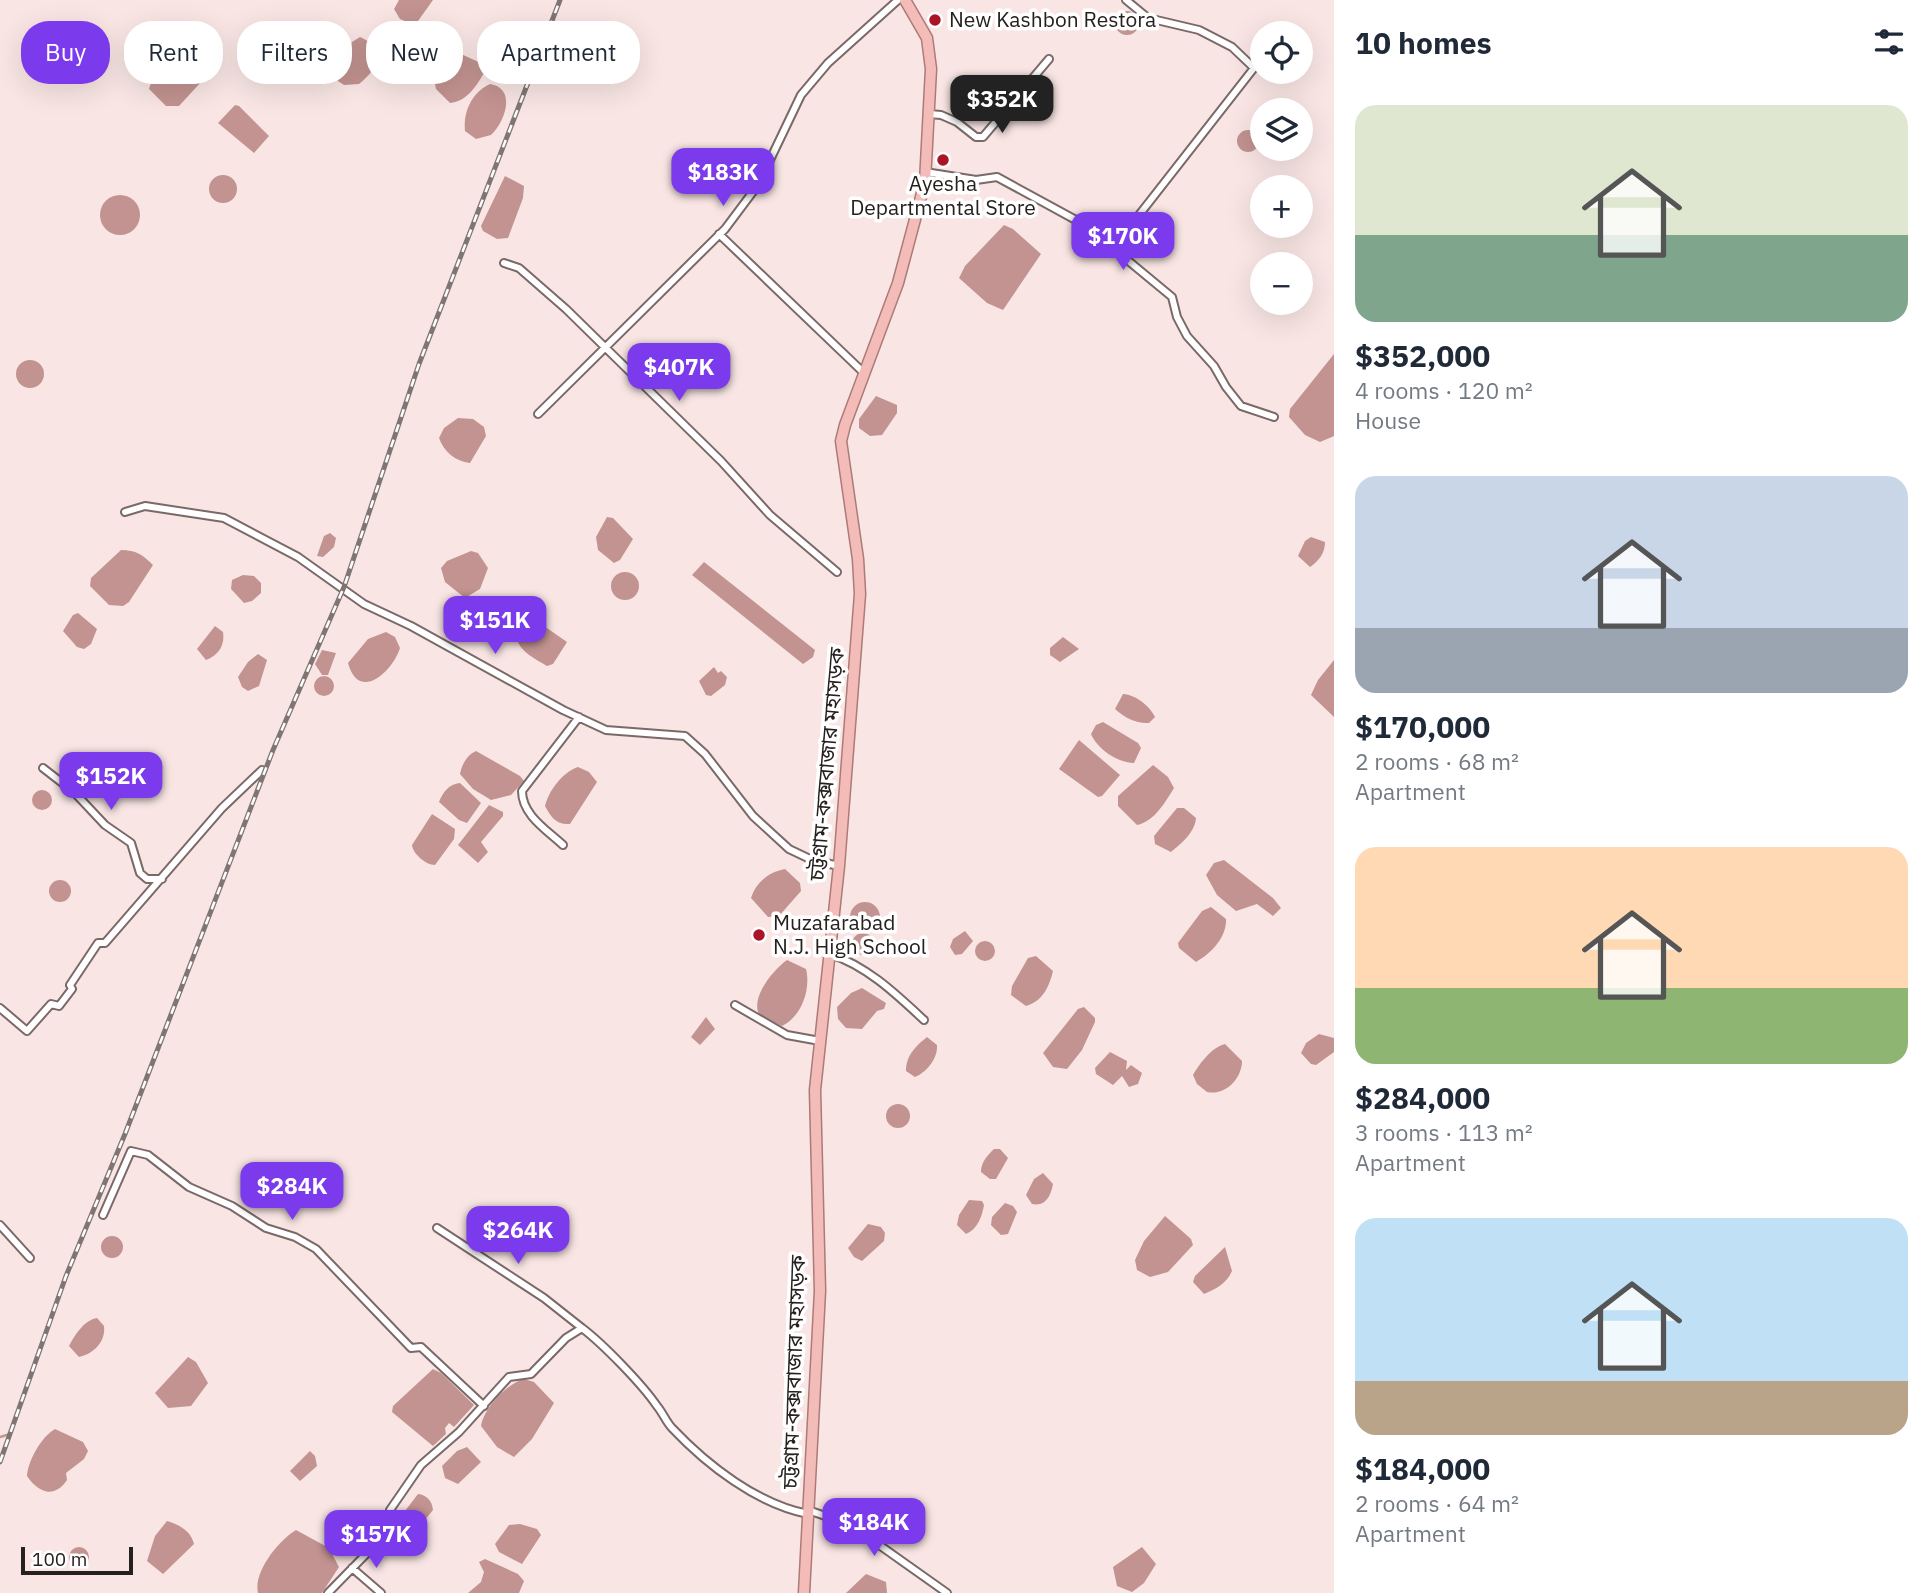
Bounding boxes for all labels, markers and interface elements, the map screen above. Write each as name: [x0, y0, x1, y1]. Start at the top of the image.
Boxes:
place label: New Kashbon Restora: [949, 5, 1156, 33]
marker: New Kashbon Restora: [927, 12, 943, 28]
chip: Buy: [21, 21, 110, 84]
chip: Rent: [124, 21, 223, 84]
chip: Filters: [237, 21, 352, 84]
chip: New: [366, 21, 463, 84]
chip: Apartment: [477, 21, 640, 84]
map controls: [1250, 21, 1313, 315]
button: locate: [1250, 21, 1313, 84]
text: 10 homes: [1355, 23, 1492, 62]
icon: filters: [1870, 23, 1908, 61]
pin: $352K: [953, 76, 1051, 135]
text: $352K: [966, 83, 1038, 113]
button: layers: [1250, 98, 1313, 161]
pin: $183K: [674, 148, 772, 208]
icon: home: [1569, 150, 1695, 276]
marker: Ayesha Departmental Store: [935, 152, 951, 168]
text: $183K: [687, 156, 759, 186]
place label: Ayesha Departmental Store: [850, 169, 1036, 221]
button: +: [1250, 175, 1313, 238]
pin: $170K: [1074, 212, 1172, 272]
text: $170K: [1087, 220, 1159, 250]
button: −: [1250, 252, 1313, 315]
text: $352,000: [1355, 336, 1490, 375]
pin: $407K: [630, 344, 728, 403]
text: $407K: [643, 351, 715, 381]
text: 4 rooms · 120 m²: [1355, 375, 1533, 405]
text: House: [1355, 405, 1421, 435]
icon: home: [1569, 521, 1695, 647]
pin: $151K: [446, 596, 544, 656]
text: $151K: [459, 604, 531, 634]
street label: চট্টগ্রাম-কক্সবাজার মহাসড়ক: [802, 645, 850, 883]
text: $170,000: [1355, 707, 1490, 746]
text: 2 rooms · 68 m²: [1355, 746, 1519, 776]
pin: $152K: [62, 752, 160, 812]
text: $152K: [75, 760, 147, 790]
text: Apartment: [1355, 776, 1466, 806]
icon: home: [1569, 892, 1695, 1018]
place label: Muzafarabad N.J. High School: [773, 908, 927, 960]
marker: Muzafarabad N.J. High School: [751, 927, 767, 943]
text: $284,000: [1355, 1078, 1490, 1117]
text: 3 rooms · 113 m²: [1355, 1117, 1533, 1147]
text: Apartment: [1355, 1147, 1466, 1177]
pin: $284K: [243, 1162, 341, 1222]
text: $284K: [256, 1170, 328, 1200]
pin: $264K: [469, 1206, 567, 1266]
text: $264K: [482, 1214, 554, 1244]
street label: চট্টগ্রাম-কক্সবাজার মহাসড়ক: [775, 1253, 811, 1490]
icon: home: [1569, 1263, 1695, 1389]
text: $184,000: [1355, 1449, 1490, 1488]
text: 2 rooms · 64 m²: [1355, 1488, 1519, 1518]
pin: $184K: [825, 1498, 923, 1558]
text: $184K: [838, 1506, 910, 1536]
pin: $157K: [327, 1510, 425, 1570]
text: $157K: [340, 1518, 412, 1548]
text: Apartment: [1355, 1518, 1466, 1548]
scale bar: [21, 1544, 133, 1576]
text: 100 m: [32, 1547, 87, 1571]

